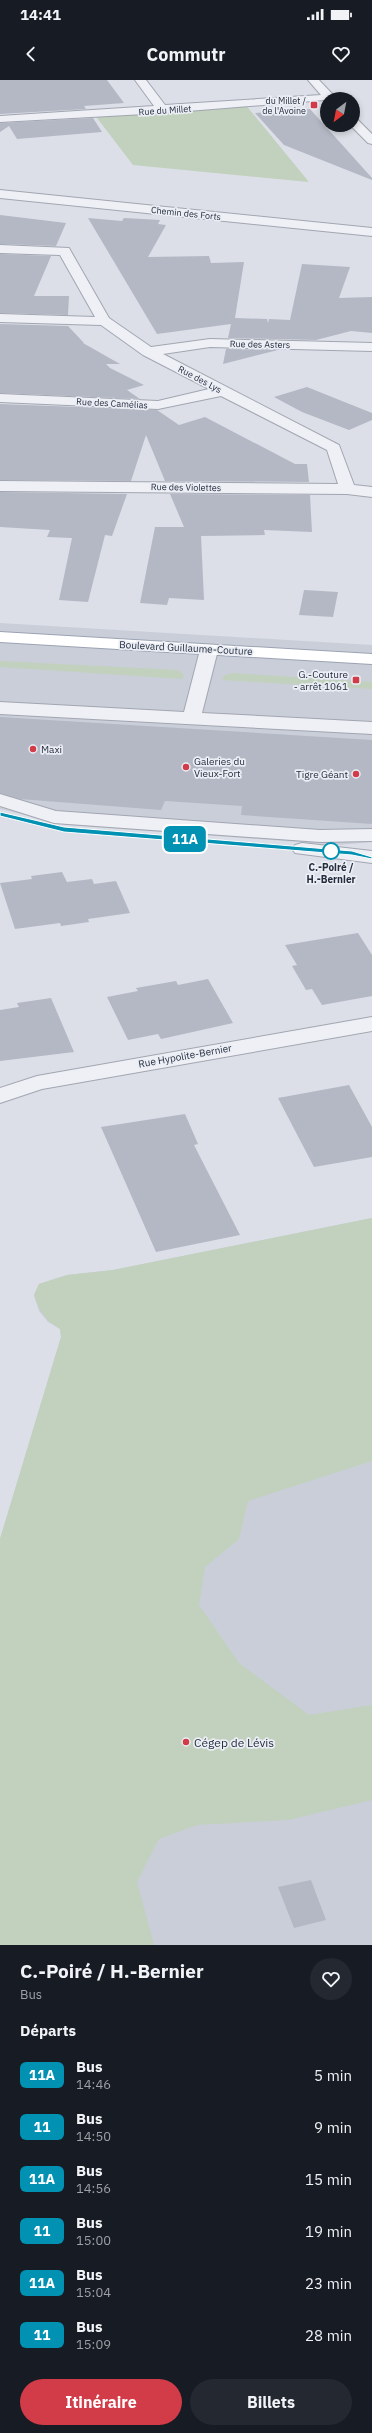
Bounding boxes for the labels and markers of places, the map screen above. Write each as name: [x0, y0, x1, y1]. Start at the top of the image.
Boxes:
place label: du Millet / de l'Avoine: [262, 95, 307, 116]
marker: du Millet / de l'Avoine: [309, 100, 319, 110]
place label: G.-Couture - arrêt 1061: [294, 668, 349, 693]
marker: G.-Couture - arrêt 1061: [351, 675, 361, 685]
place label: Maxi: [41, 743, 62, 756]
marker: Maxi: [28, 744, 38, 754]
place label: Galeries du Vieux-Fort: [194, 755, 245, 780]
marker: Galeries du Vieux-Fort: [181, 762, 191, 772]
place label: Tigre Géant: [296, 768, 348, 781]
marker: Tigre Géant: [351, 769, 361, 779]
marker: C.-Poiré / H.-Bernier: [322, 842, 340, 860]
place label: C.-Poiré / H.-Bernier: [306, 861, 356, 886]
place label: Cégep de Lévis: [194, 1735, 274, 1750]
marker: Cégep de Lévis: [181, 1737, 191, 1747]

